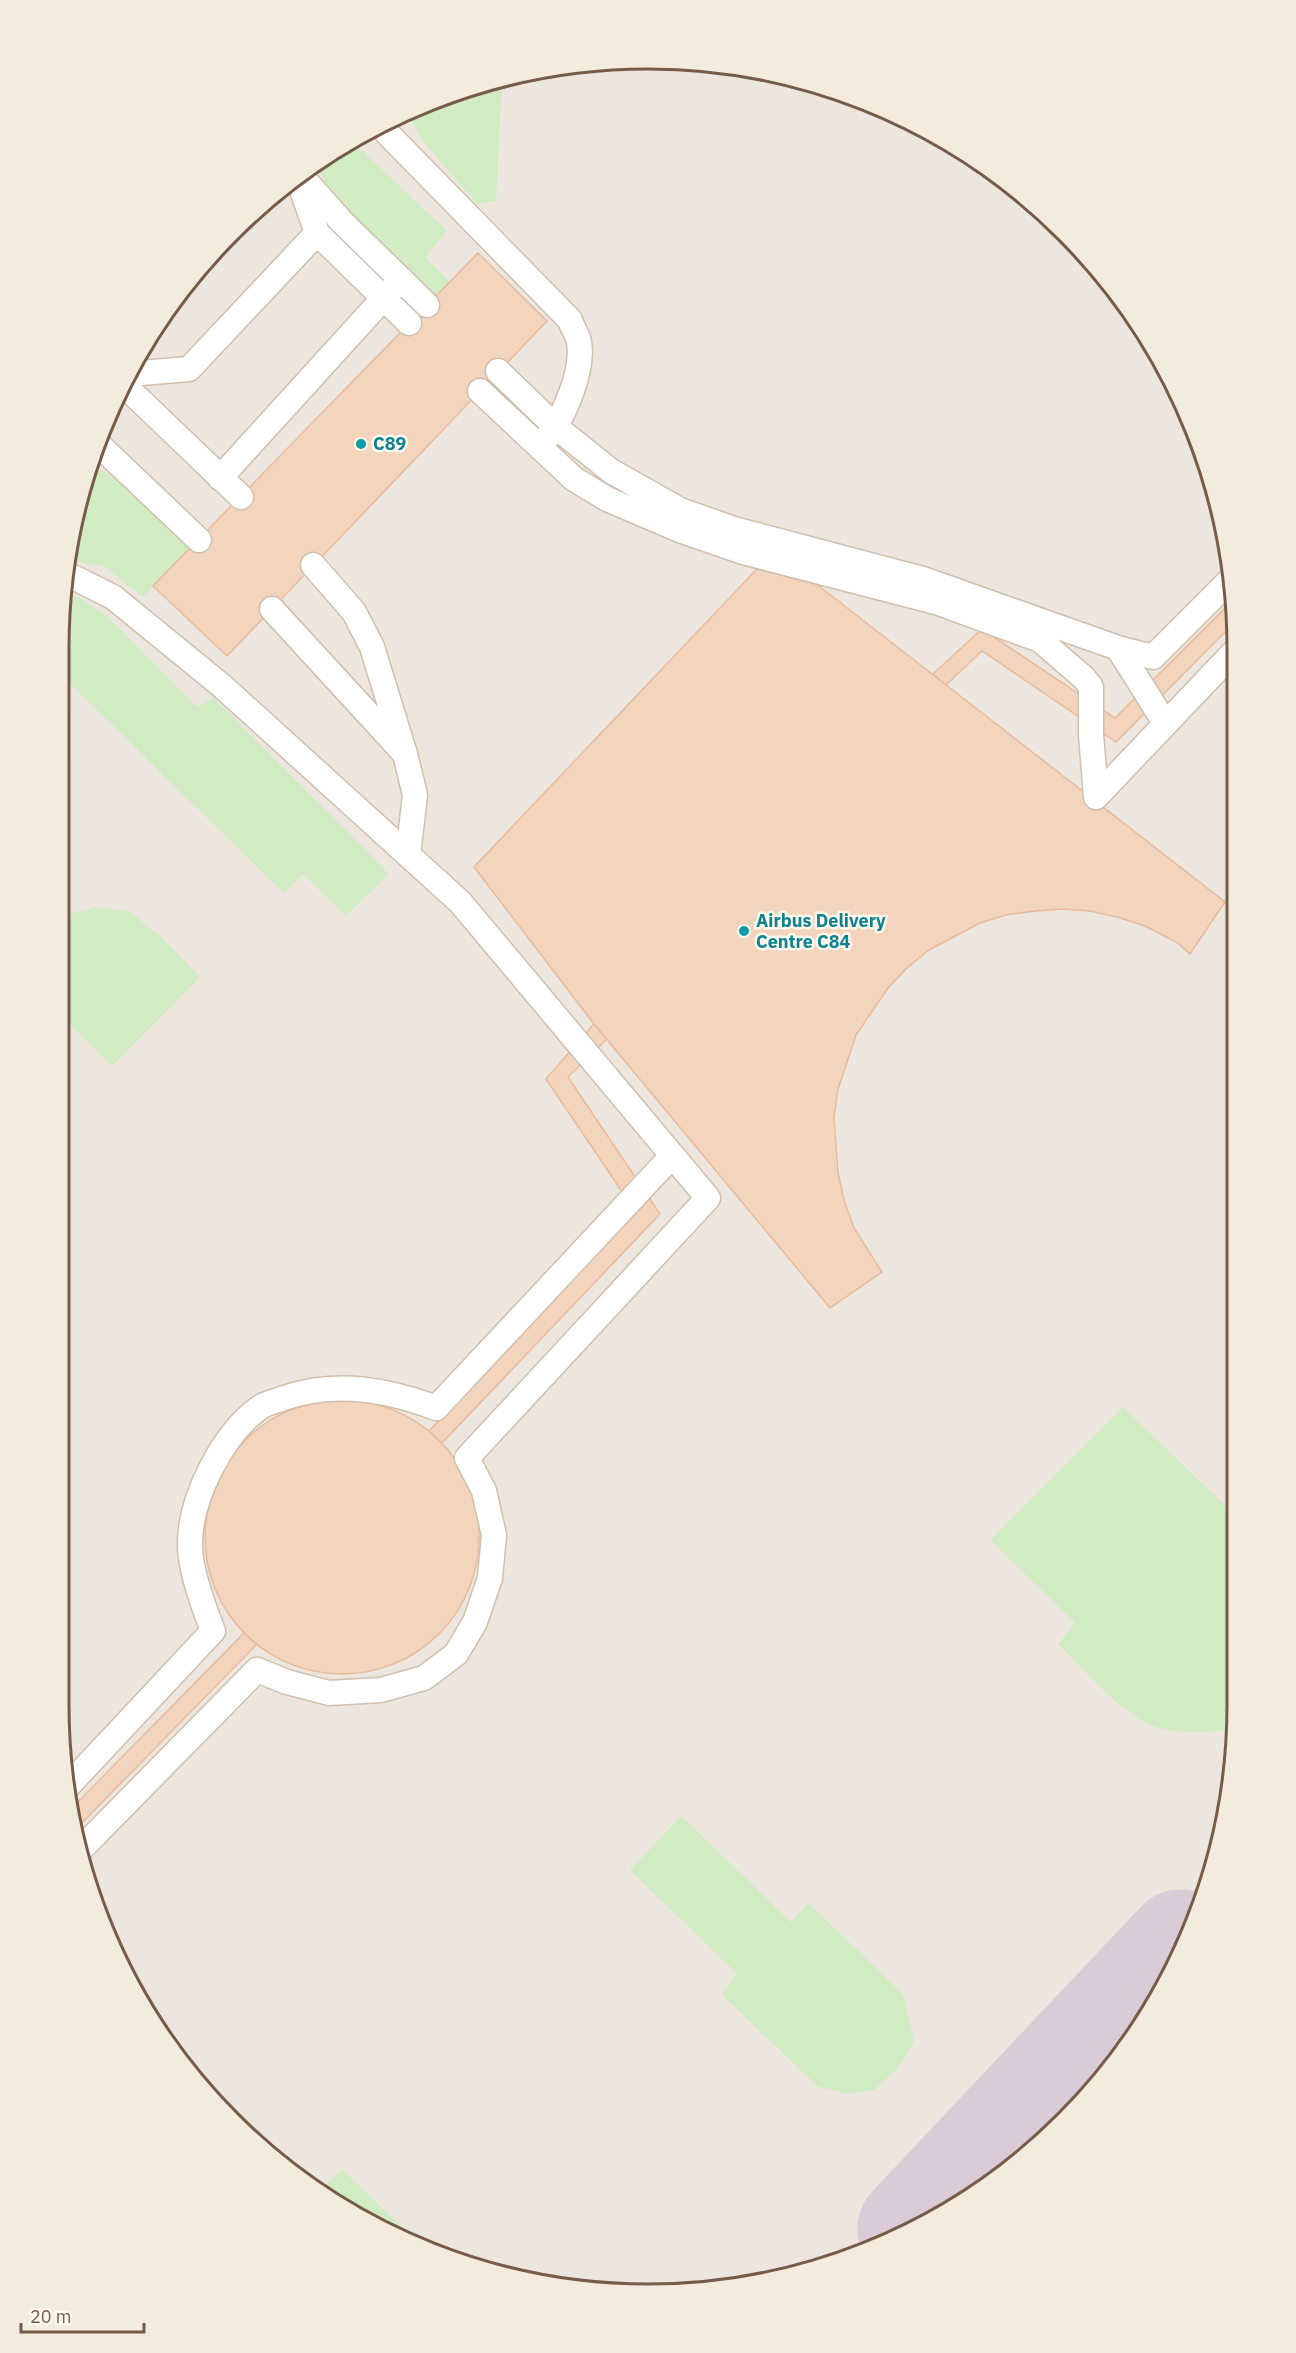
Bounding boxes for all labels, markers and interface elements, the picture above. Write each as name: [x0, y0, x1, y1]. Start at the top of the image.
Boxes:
place label: C89: [373, 432, 407, 455]
marker: C89: [354, 437, 368, 451]
place label: Airbus Delivery Centre C84: [756, 909, 886, 953]
marker: Airbus Delivery Centre C84: [737, 924, 751, 938]
scale bar: [21, 2296, 144, 2334]
text: 20 m: [30, 2305, 72, 2328]

